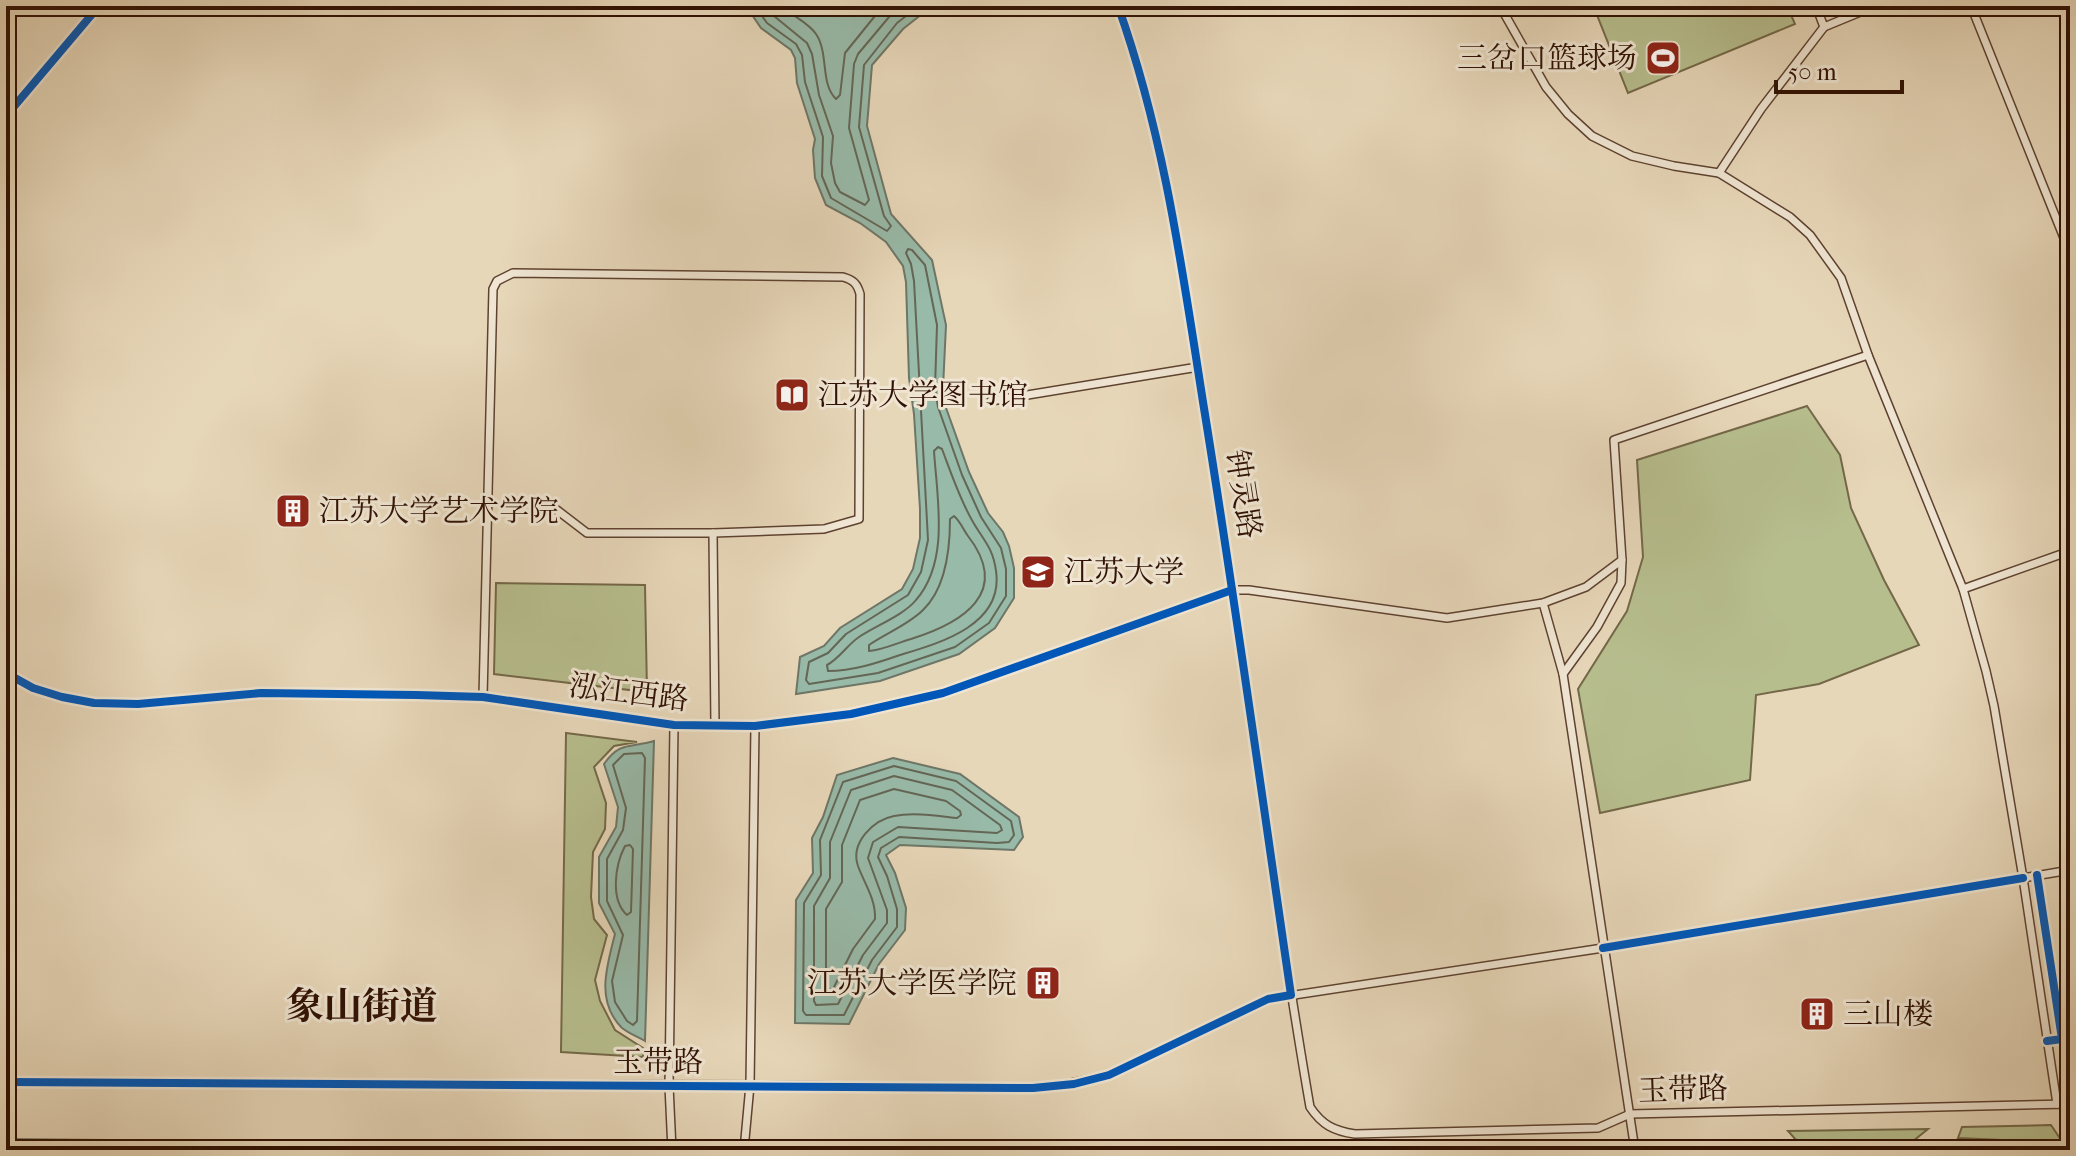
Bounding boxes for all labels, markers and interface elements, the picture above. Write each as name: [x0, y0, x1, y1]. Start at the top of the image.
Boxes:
sports icon: 三岔口篮球场: [1644, 39, 1682, 77]
place label: 三岔口篮球场: [1457, 41, 1637, 76]
scale bar: [1776, 44, 1902, 94]
text: 50 m: [1788, 58, 1837, 86]
library icon: 江苏大学图书馆: [773, 376, 811, 414]
place label: 江苏大学图书馆: [818, 378, 1028, 413]
street label: 钟灵路: [1219, 447, 1267, 541]
building icon: 江苏大学艺术学院: [274, 492, 312, 530]
place label: 江苏大学艺术学院: [319, 494, 559, 529]
school or university icon: 江苏大学: [1019, 553, 1057, 591]
place label: 江苏大学: [1064, 555, 1184, 590]
street label: 泓江西路: [567, 668, 691, 718]
building icon: 江苏大学医学院: [1024, 964, 1062, 1002]
place label: 江苏大学医学院: [807, 966, 1017, 1001]
district label: 象山街道: [286, 984, 438, 1029]
building icon: 三山楼: [1798, 995, 1836, 1033]
place label: 三山楼: [1843, 997, 1933, 1032]
street label: 玉带路: [613, 1045, 703, 1080]
street label: 玉带路: [1637, 1071, 1729, 1109]

